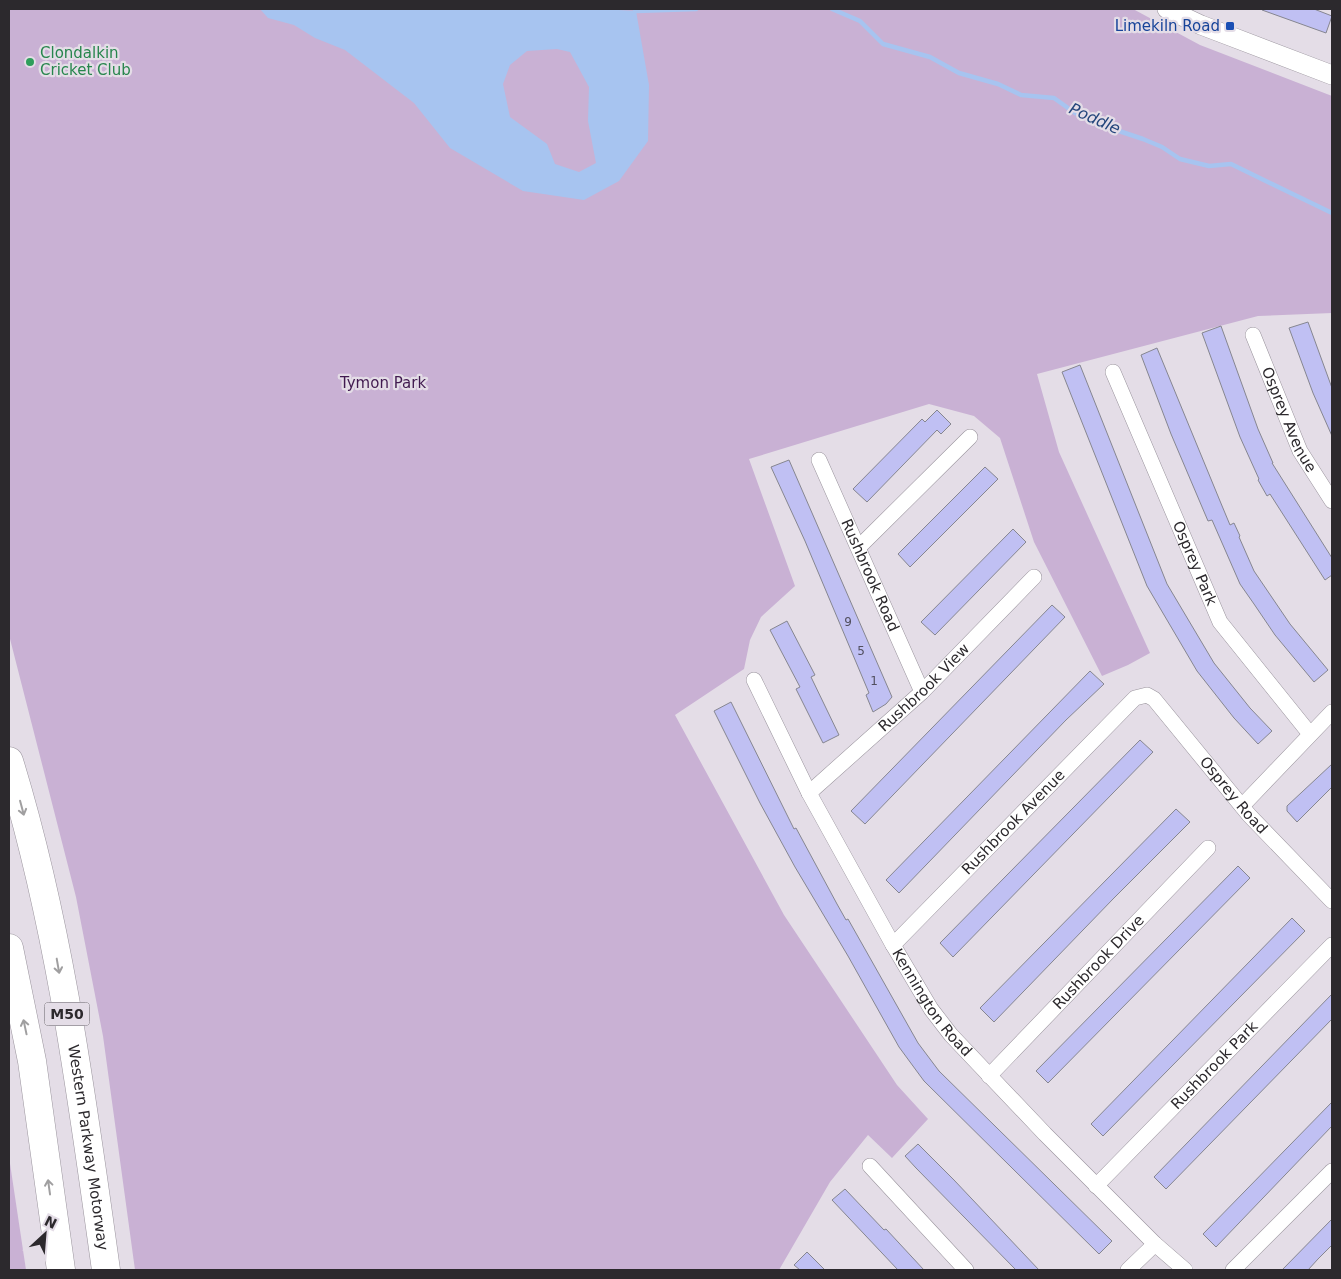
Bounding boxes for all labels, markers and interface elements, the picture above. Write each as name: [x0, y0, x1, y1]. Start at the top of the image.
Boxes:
place label: Limekiln Road: [1115, 17, 1220, 35]
marker: Limekiln Road: [1224, 20, 1236, 32]
place label: Clondalkin Cricket Club: [40, 44, 131, 79]
marker: Clondalkin Cricket Club: [24, 56, 36, 68]
water label: Poddle: [1066, 99, 1123, 138]
street label: Osprey Avenue: [1258, 364, 1320, 476]
park label: Tymon Park: [339, 374, 426, 392]
street label: Rushbrook Road: [837, 516, 903, 634]
street label: Osprey Park: [1169, 518, 1221, 609]
house number: 9: [844, 615, 852, 629]
street label: Rushbrook View: [875, 640, 973, 736]
house number: 5: [857, 644, 865, 658]
house number: 1: [870, 674, 878, 688]
street label: Osprey Road: [1196, 753, 1271, 838]
street label: Rushbrook Avenue: [958, 766, 1069, 878]
one-way arrow: [18, 799, 27, 815]
street label: Rushbrook Drive: [1049, 911, 1148, 1013]
street label: Kennington Road: [888, 945, 976, 1060]
one-way arrow: [54, 958, 64, 974]
road number: M50: [44, 1002, 90, 1026]
street label: Rushbrook Park: [1167, 1017, 1262, 1113]
one-way arrow: [20, 1019, 29, 1035]
street label: Western Parkway Motorway: [64, 1043, 112, 1252]
one-way arrow: [44, 1180, 54, 1196]
north arrow: [20, 1209, 70, 1259]
text: N: [42, 1213, 59, 1232]

